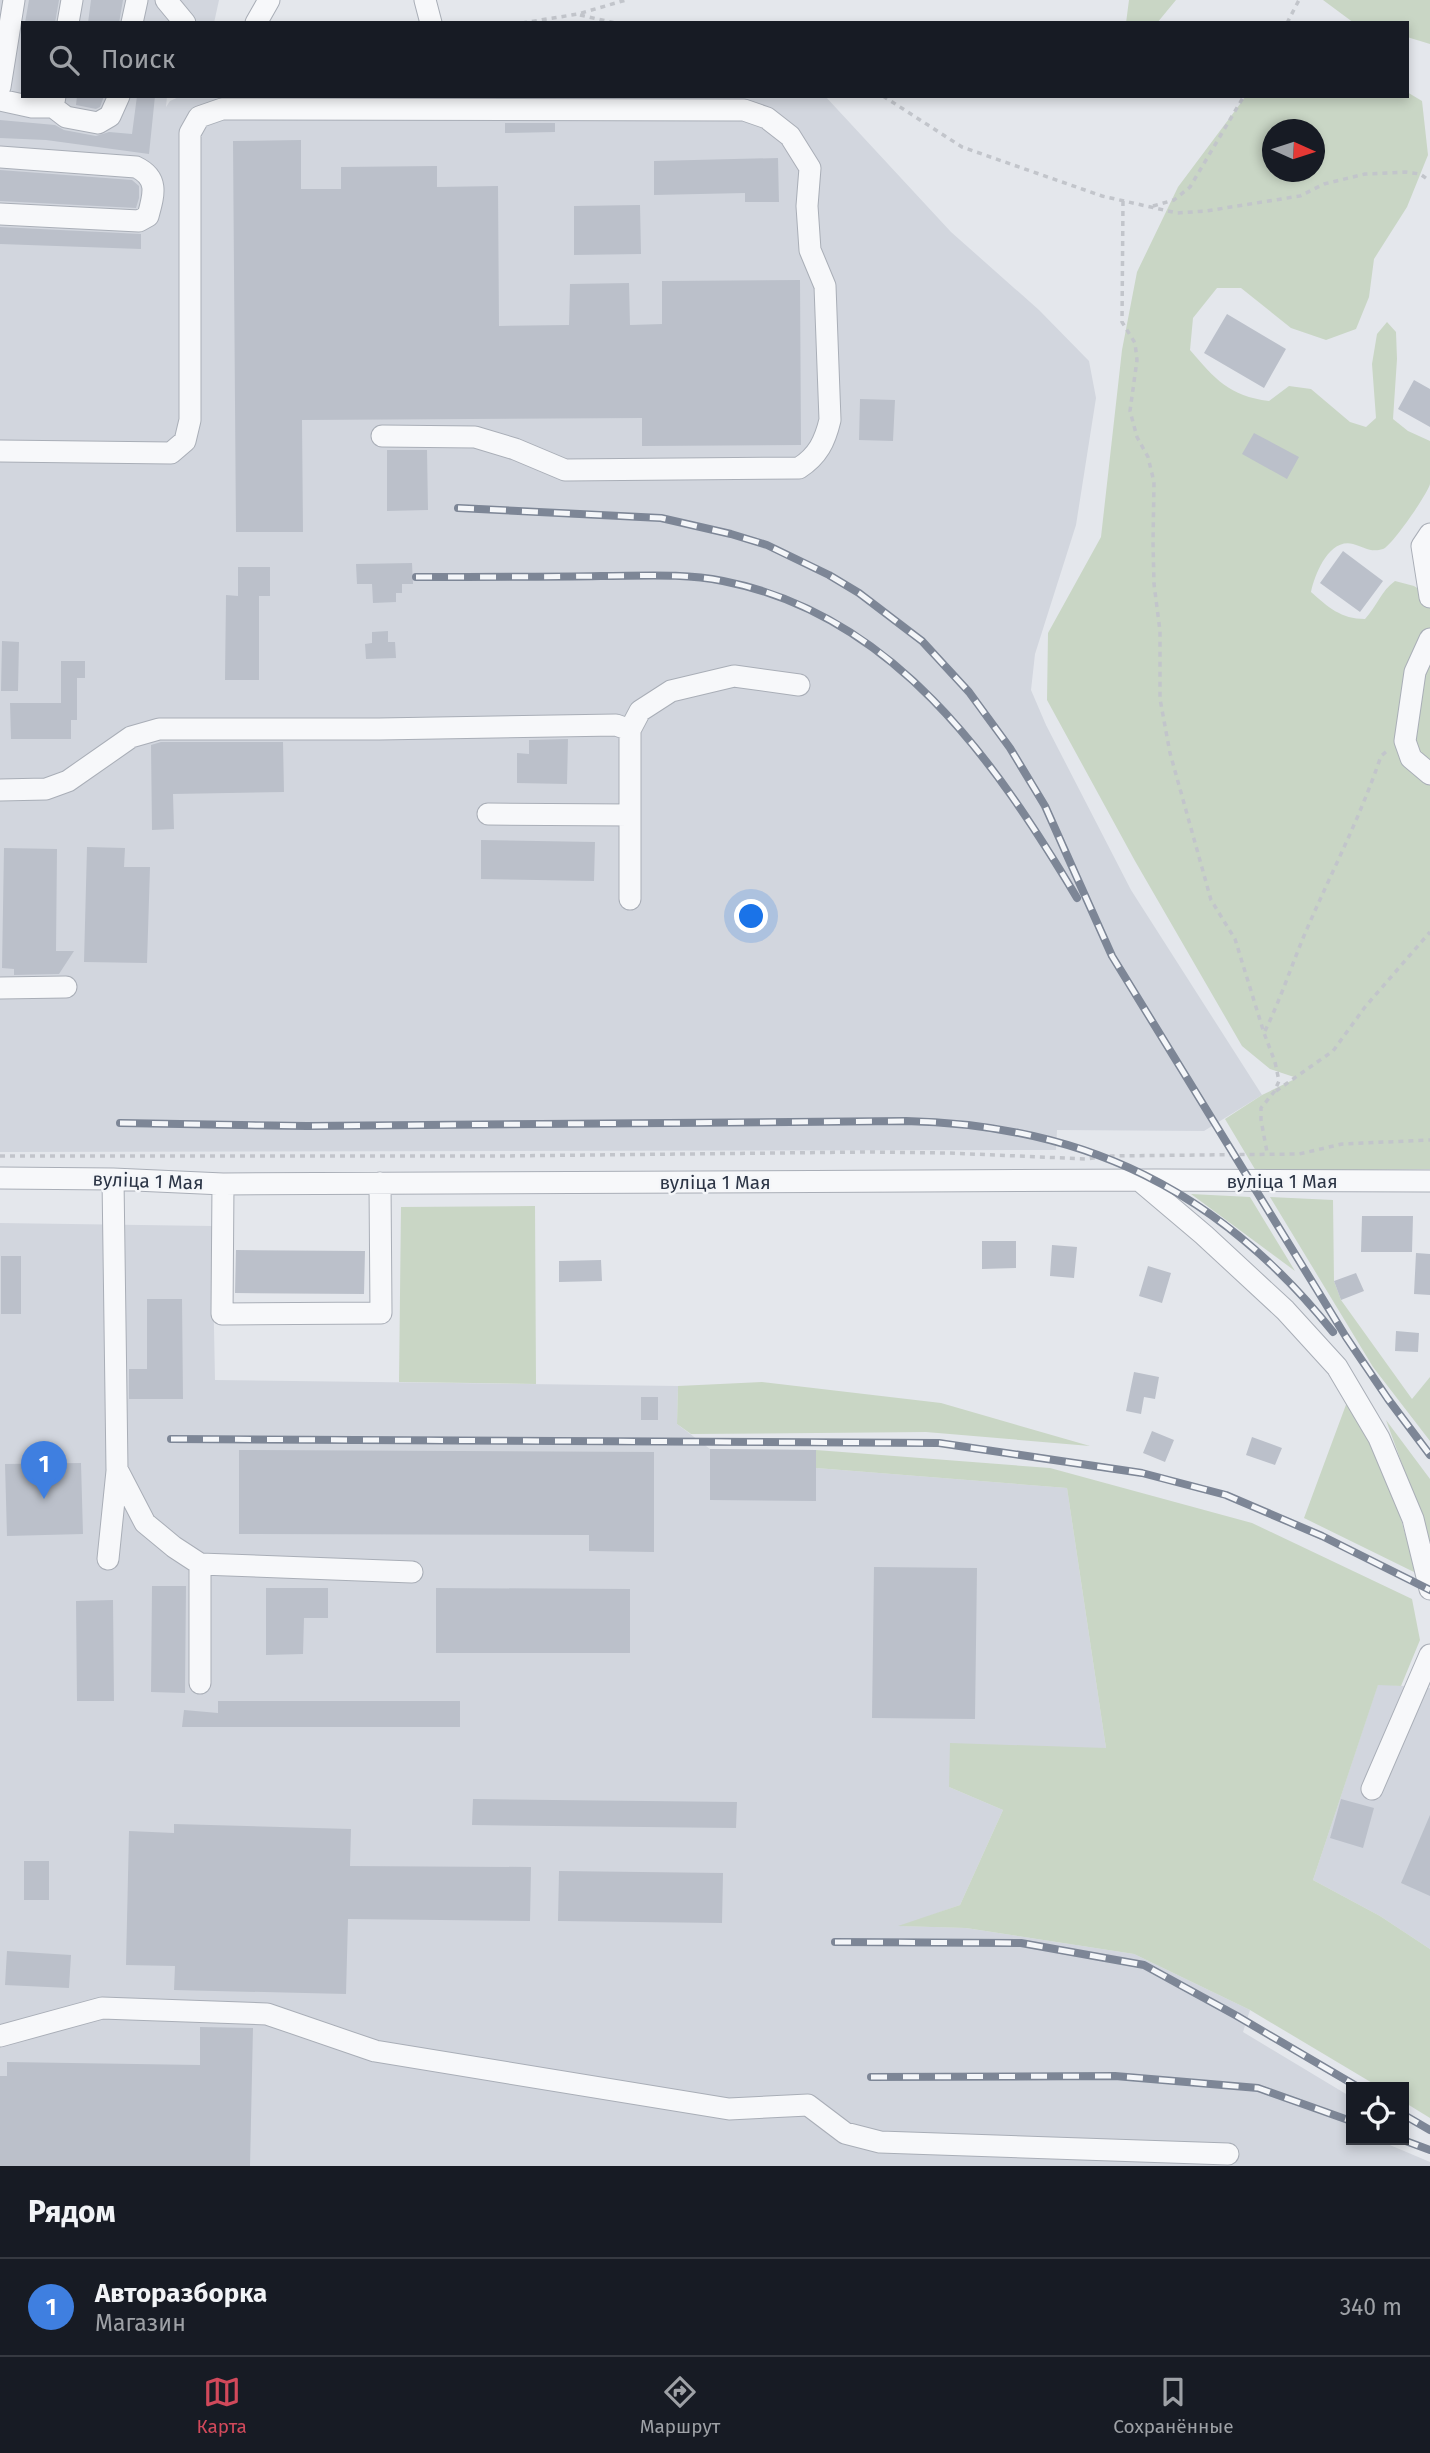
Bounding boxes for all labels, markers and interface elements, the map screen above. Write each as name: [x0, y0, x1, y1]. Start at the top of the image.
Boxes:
search box: [21, 21, 1409, 98]
icon: search: [45, 41, 83, 79]
text: Поиск: [101, 44, 175, 75]
north arrow: [1262, 119, 1325, 182]
your location: [734, 899, 768, 933]
street label: вуліца 1 Мая: [92, 1168, 204, 1194]
street label: вуліца 1 Мая: [1226, 1170, 1338, 1193]
street label: вуліца 1 Мая: [659, 1171, 771, 1194]
pin: 1: [21, 1441, 67, 1499]
map controls: [1346, 2082, 1409, 2145]
button: locate: [1346, 2082, 1409, 2145]
text: Рядом: [28, 2194, 116, 2230]
text: Авторазборка: [95, 2278, 267, 2309]
text: 1: [46, 2293, 56, 2321]
text: 340 m: [1340, 2293, 1402, 2321]
text: Магазин: [95, 2309, 186, 2337]
tab: Карта: [196, 2373, 247, 2438]
tab: Маршрут: [640, 2373, 720, 2438]
tab: Сохранённые: [1113, 2373, 1234, 2438]

